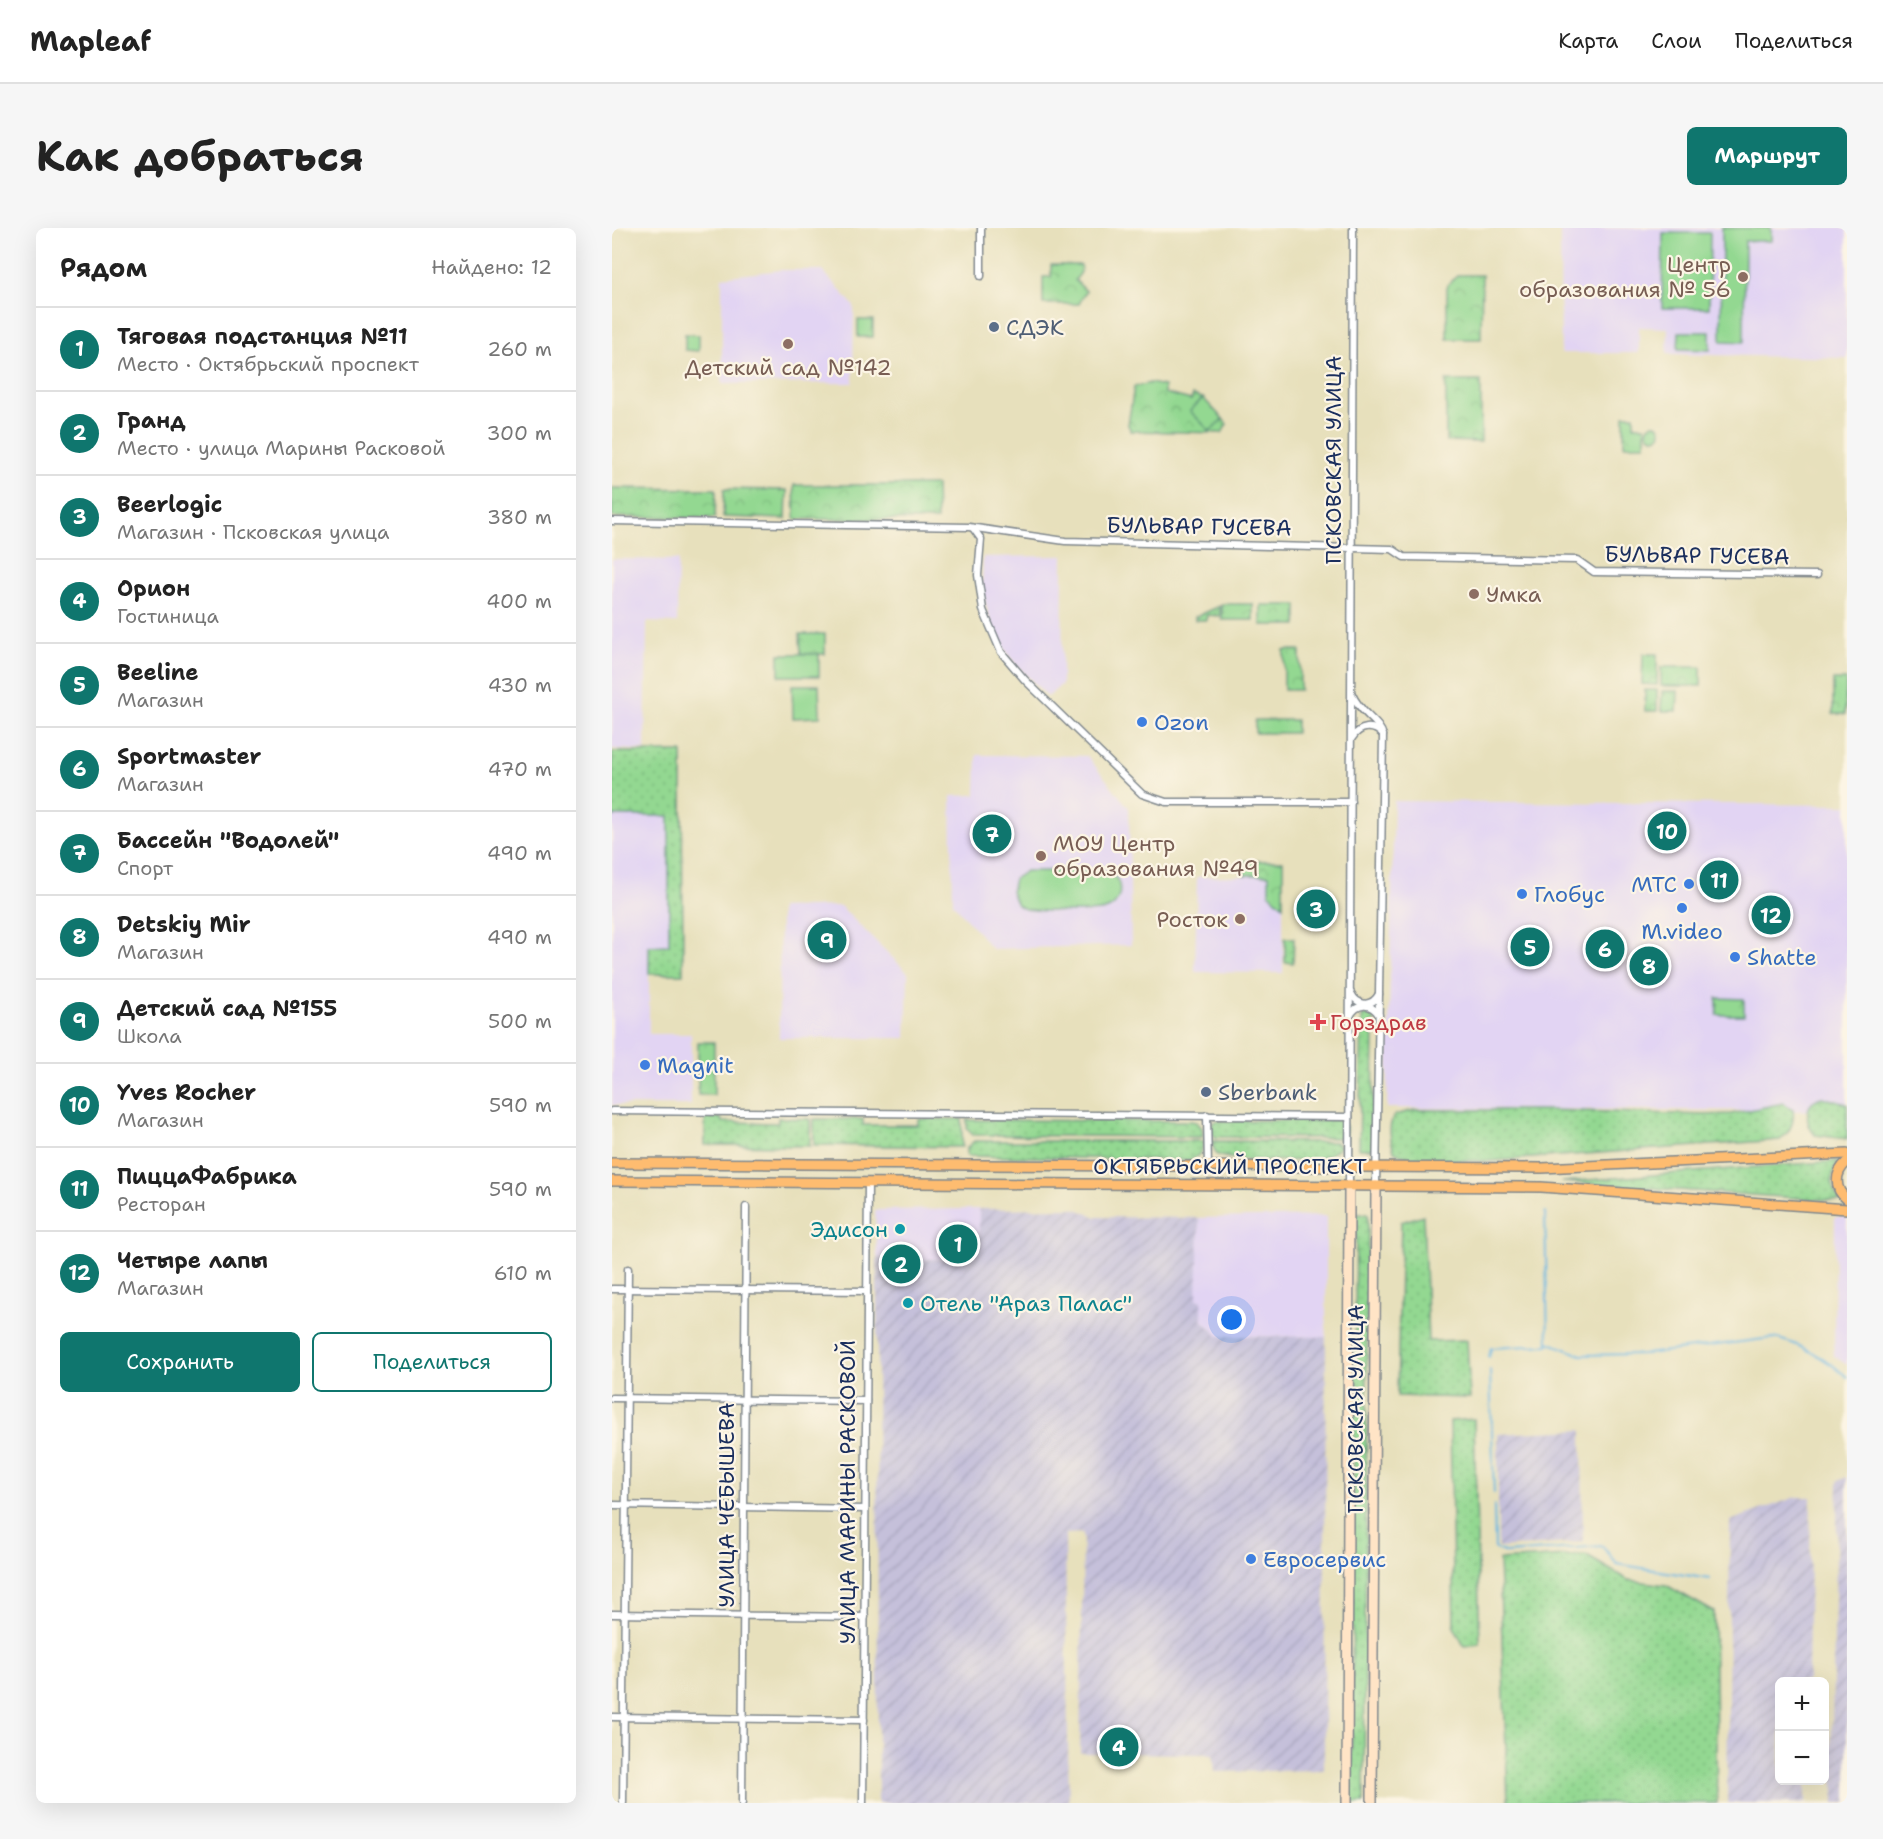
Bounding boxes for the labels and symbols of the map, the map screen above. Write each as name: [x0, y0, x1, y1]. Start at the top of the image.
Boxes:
place label: Центр образования № 56: [1519, 250, 1731, 304]
marker: Центр образования № 56: [1736, 270, 1750, 284]
place label: СДЭК: [1006, 313, 1064, 342]
marker: СДЭК: [987, 320, 1001, 334]
marker: Детский сад №142: [781, 337, 795, 351]
place label: Детский сад №142: [684, 353, 892, 382]
street label: ПСКОВСКАЯ УЛИЦА: [1319, 356, 1348, 564]
street label: БУЛЬВАР ГУСЕВА: [1106, 510, 1292, 543]
street label: БУЛЬВАР ГУСЕВА: [1604, 539, 1790, 572]
place label: Умка: [1486, 580, 1542, 609]
marker: Умка: [1467, 587, 1481, 601]
place label: Ozon: [1154, 708, 1209, 737]
marker: Ozon: [1135, 715, 1149, 729]
pin: 10: [1648, 808, 1686, 854]
pin: 7: [972, 812, 1012, 856]
place label: МОУ Центр образования №49: [1053, 829, 1259, 883]
marker: МОУ Центр образования №49: [1034, 849, 1048, 863]
pin: 11: [1700, 858, 1738, 902]
place label: МТС: [1631, 870, 1677, 899]
marker: МТС: [1682, 877, 1696, 891]
place label: Глобус: [1534, 880, 1605, 909]
pin: 3: [1296, 886, 1336, 932]
marker: Глобус: [1515, 887, 1529, 901]
pin: 12: [1752, 892, 1790, 938]
marker: M.video: [1675, 901, 1689, 915]
place label: Росток: [1157, 905, 1228, 934]
marker: Росток: [1233, 912, 1247, 926]
place label: M.video: [1641, 917, 1723, 946]
pin: 9: [808, 918, 846, 962]
pin: 5: [1510, 924, 1550, 970]
pin: 6: [1586, 926, 1624, 972]
place label: Shatte: [1747, 943, 1817, 972]
pin: 8: [1630, 944, 1668, 988]
marker: Shatte: [1728, 950, 1742, 964]
place label: Горздрав: [1330, 1008, 1427, 1037]
marker: Горздрав: [1311, 1015, 1325, 1029]
place label: Magnit: [657, 1051, 734, 1080]
marker: Magnit: [638, 1058, 652, 1072]
place label: Sberbank: [1218, 1078, 1317, 1107]
marker: Sberbank: [1199, 1085, 1213, 1099]
street label: ОКТЯБРЬСКИЙ ПРОСПЕКТ: [1093, 1152, 1367, 1181]
place label: Эдисон: [810, 1215, 888, 1244]
marker: Эдисон: [893, 1222, 907, 1236]
pin: 1: [938, 1222, 978, 1266]
pin: 2: [882, 1242, 920, 1286]
place label: Отель "Араз Палас": [920, 1289, 1132, 1318]
marker: Отель "Араз Палас": [901, 1296, 915, 1310]
your location: [1217, 1305, 1246, 1334]
street label: ПСКОВСКАЯ УЛИЦА: [1341, 1305, 1370, 1513]
street label: УЛИЦА МАРИНЫ РАСКОВОЙ: [833, 1340, 862, 1644]
street label: УЛИЦА ЧЕБЫШЕВА: [712, 1402, 741, 1608]
place label: Евросервис: [1263, 1545, 1386, 1574]
marker: Евросервис: [1244, 1552, 1258, 1566]
pin: 4: [1100, 1724, 1138, 1769]

